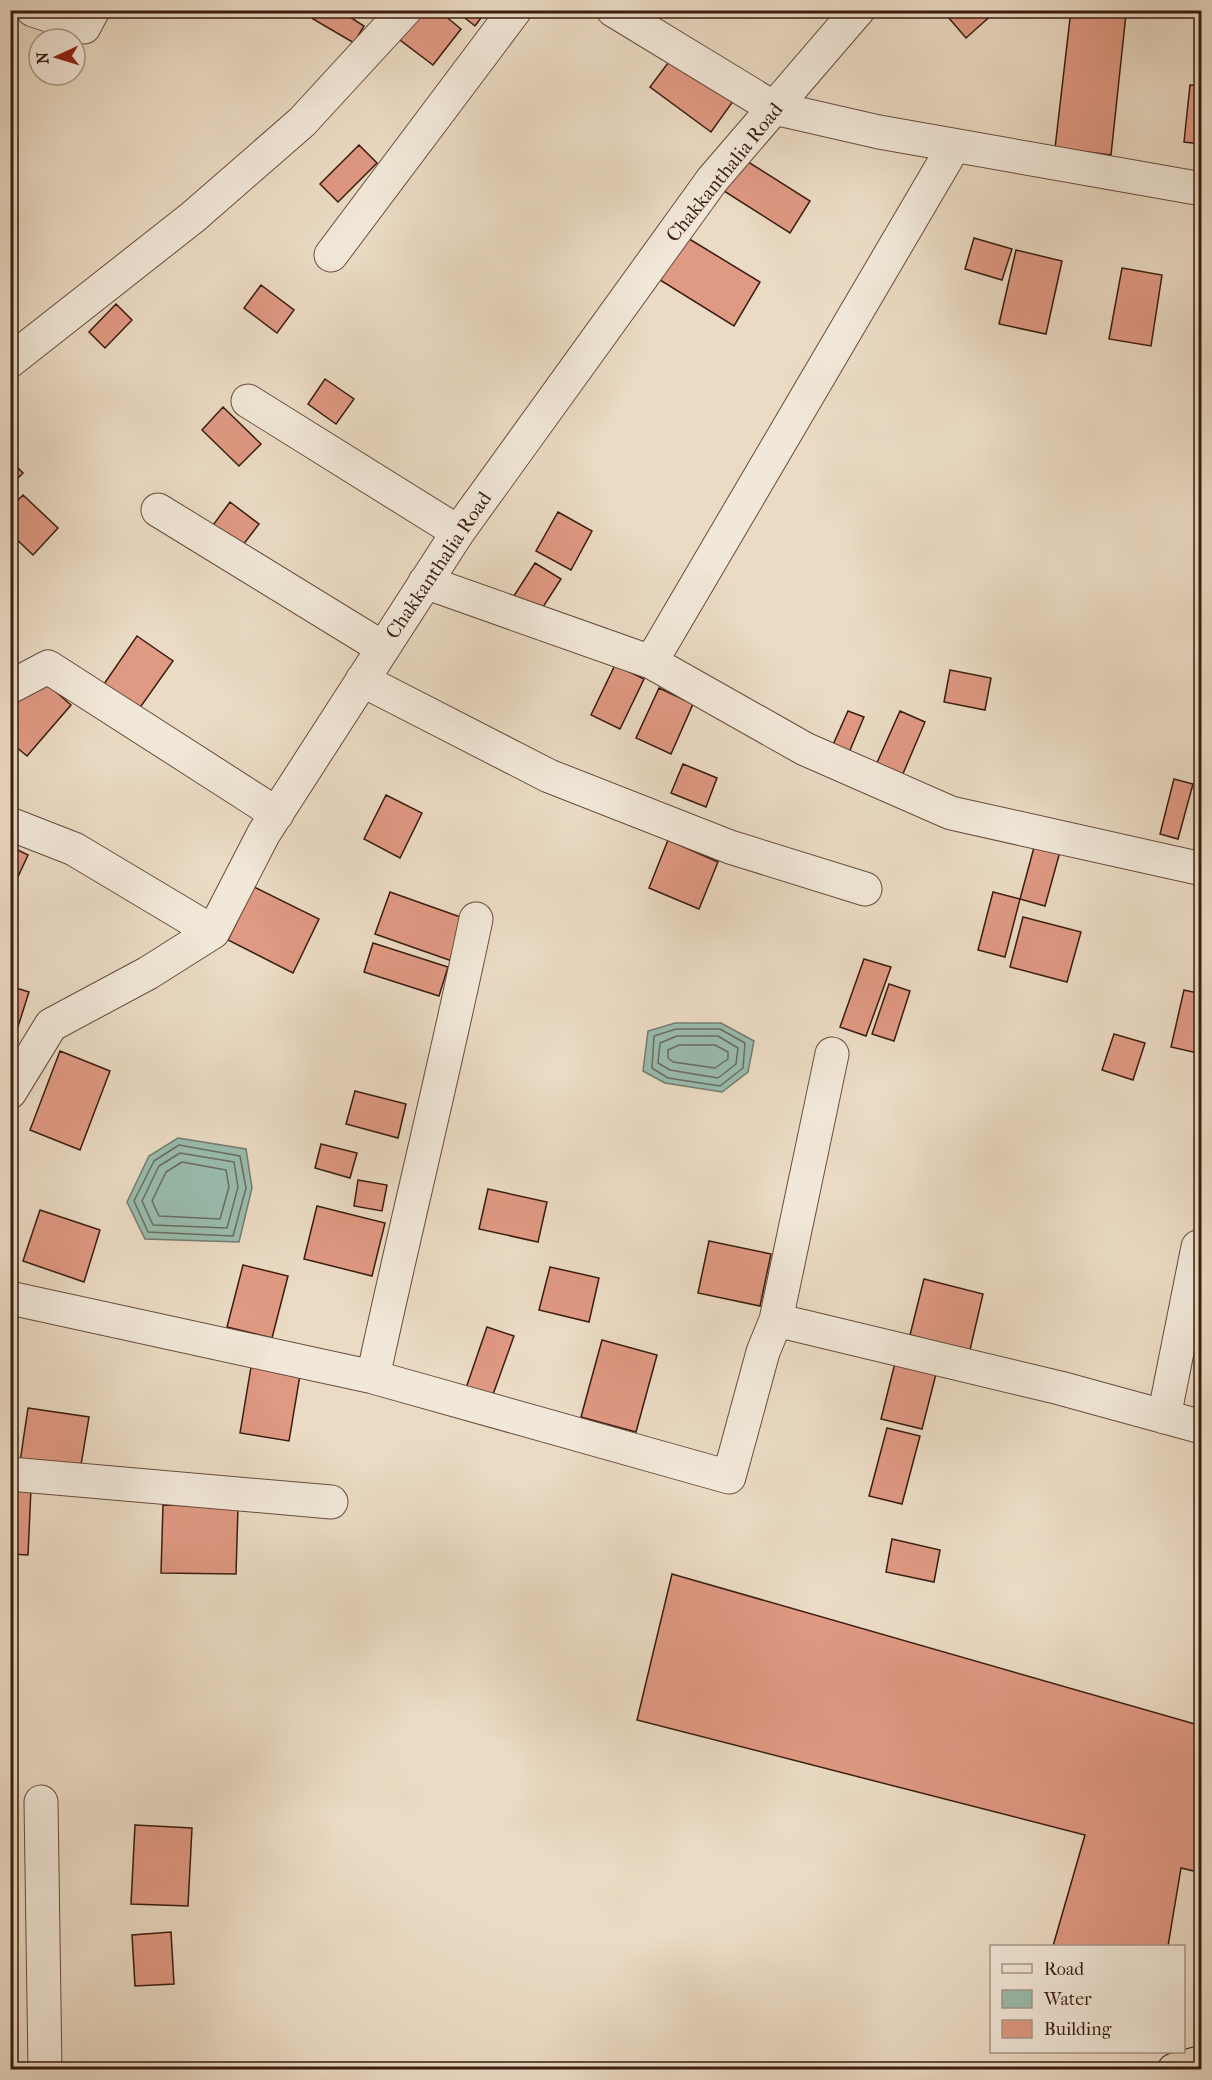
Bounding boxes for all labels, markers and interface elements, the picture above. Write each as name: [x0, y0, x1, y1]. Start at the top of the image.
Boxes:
north arrow: [27, 27, 87, 87]
text: N: [33, 50, 52, 65]
street label: Chakkanthalia Road: [661, 97, 788, 247]
street label: Chakkanthalia Road: [381, 486, 497, 643]
legend: [990, 1945, 1185, 2053]
text: Road: [1044, 1959, 1084, 1980]
text: Water: [1043, 1989, 1092, 2010]
text: Building: [1044, 2019, 1112, 2040]

